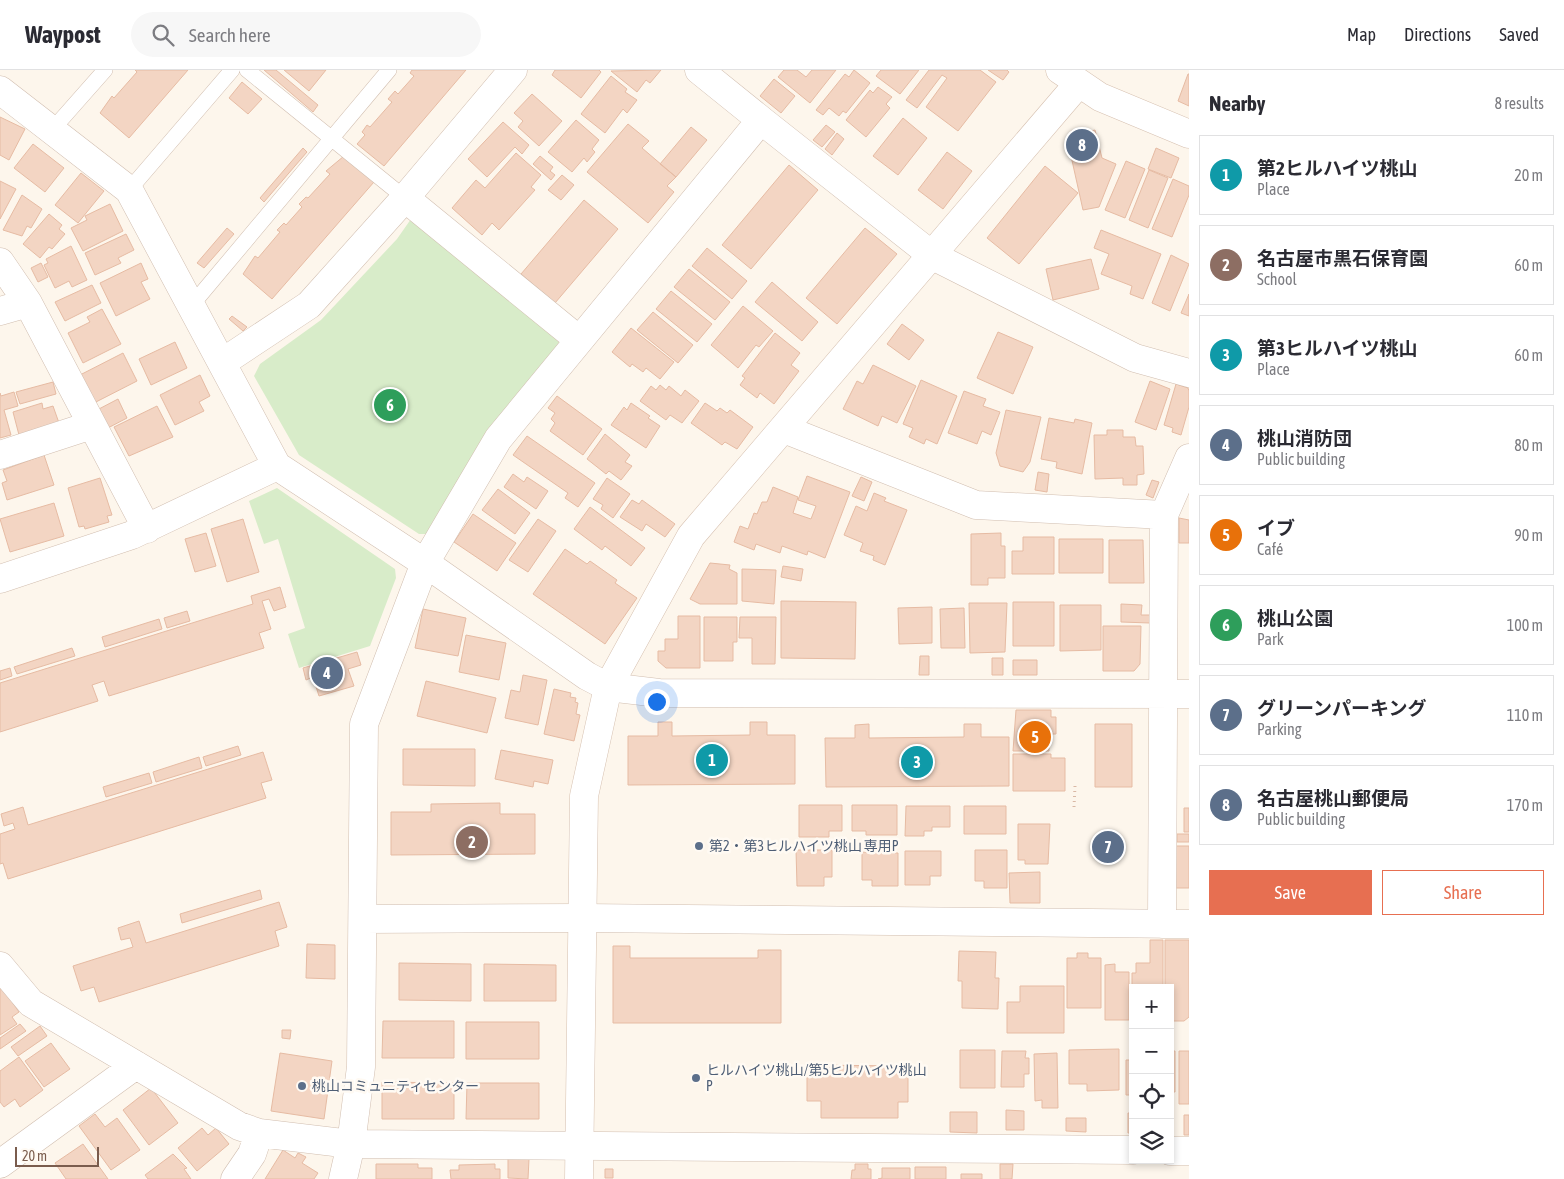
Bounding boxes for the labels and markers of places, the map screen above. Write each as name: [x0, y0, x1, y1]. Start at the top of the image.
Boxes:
pin: 8: [1066, 126, 1098, 164]
pin: 6: [374, 386, 406, 424]
pin: 4: [311, 654, 343, 692]
pin: 5: [1019, 718, 1051, 756]
pin: 1: [696, 741, 728, 779]
pin: 3: [901, 743, 933, 781]
pin: 2: [456, 823, 488, 861]
pin: 7: [1092, 828, 1124, 866]
place label: 第2・第3ヒルハイツ桃山 専用P: [709, 838, 899, 854]
marker: 第2・第3ヒルハイツ桃山 専用P: [693, 840, 705, 852]
place label: ヒルハイツ桃山/第5ヒルハイツ桃山 P: [706, 1062, 927, 1094]
marker: ヒルハイツ桃山/第5ヒルハイツ桃山 P: [690, 1072, 702, 1084]
place label: 桃山コミュニティセンター: [312, 1078, 479, 1094]
marker: 桃山コミュニティセンター: [296, 1080, 308, 1092]

